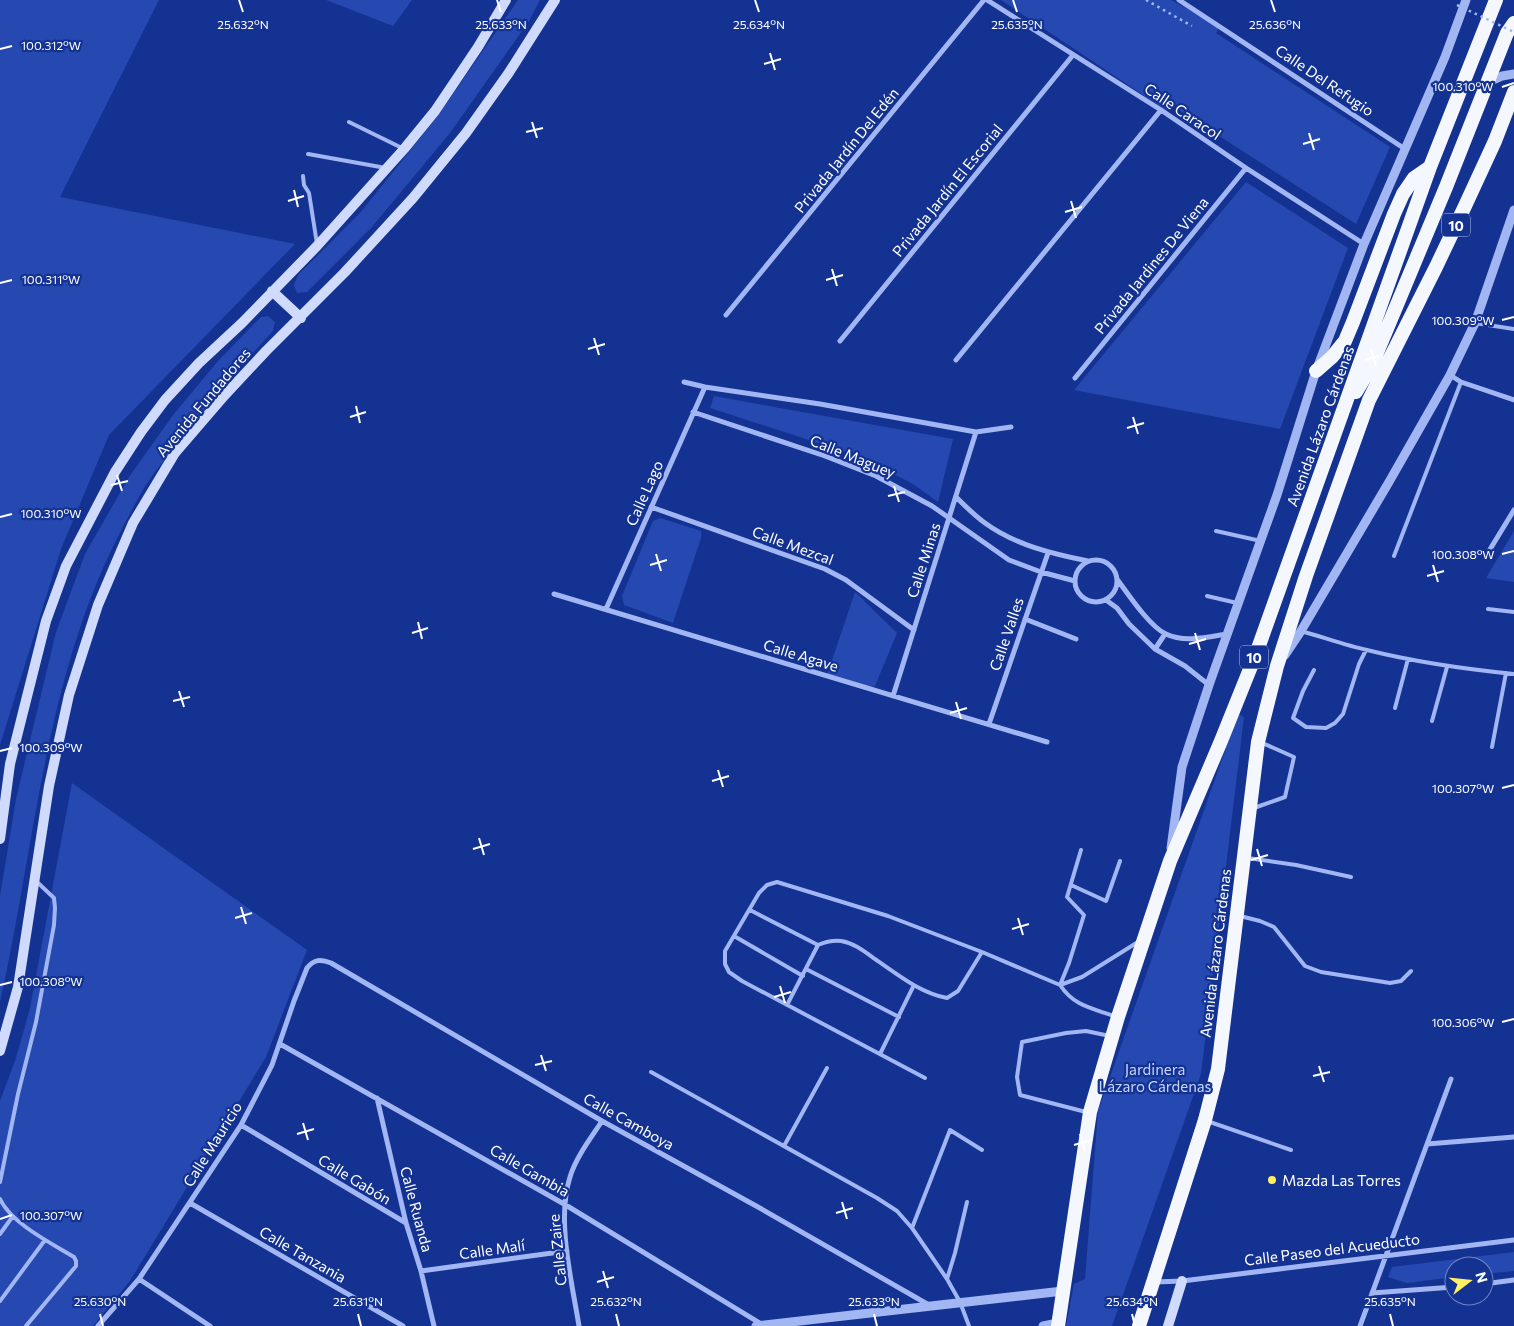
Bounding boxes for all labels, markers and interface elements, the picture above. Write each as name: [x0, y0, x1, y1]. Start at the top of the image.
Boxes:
text: 25.632°N: [217, 17, 269, 31]
text: 25.633°N: [475, 17, 527, 31]
text: 25.634°N: [733, 17, 785, 31]
text: 25.635°N: [991, 17, 1043, 31]
text: 25.636°N: [1249, 17, 1301, 31]
text: 100.312°W: [21, 38, 81, 52]
street label: Calle Del Refugio: [1272, 40, 1378, 120]
street label: Calle Caracol: [1141, 79, 1225, 143]
text: 100.310°W: [1432, 79, 1494, 93]
street label: Privada Jardín Del Edén: [790, 84, 902, 216]
street label: Privada Jardín El Escorial: [888, 120, 1006, 260]
street label: Privada Jardines De Viena: [1090, 193, 1212, 337]
road number: 10: [1442, 214, 1470, 236]
text: 100.311°W: [22, 272, 80, 286]
text: 100.309°W: [1431, 313, 1495, 327]
street label: Avenida Lázaro Cárdenas: [1283, 343, 1358, 509]
street label: Avenida Fundadores: [152, 344, 254, 460]
street label: Calle Maguey: [808, 431, 899, 481]
street label: Calle Lago: [622, 457, 666, 529]
text: 100.310°W: [20, 506, 82, 520]
street label: Calle Minas: [902, 520, 944, 600]
street label: Calle Mezcal: [750, 522, 836, 568]
text: 100.308°W: [1431, 547, 1495, 561]
street label: Calle Valles: [985, 595, 1027, 673]
street label: Calle Agave: [761, 635, 841, 675]
road number: 10: [1240, 646, 1268, 669]
text: 100.309°W: [19, 740, 83, 754]
text: 100.307°W: [1432, 781, 1494, 795]
street label: Avenida Lázaro Cárdenas: [1196, 867, 1234, 1038]
text: 100.308°W: [19, 974, 83, 988]
text: 100.306°W: [1431, 1015, 1495, 1029]
park label: Jardinera Lázaro Cárdenas: [1099, 1060, 1212, 1095]
street label: Calle Camboya: [581, 1089, 677, 1153]
street label: Calle Mauricio: [179, 1098, 245, 1190]
street label: Calle Gambia: [487, 1140, 573, 1200]
street label: Calle Gabón: [315, 1150, 395, 1208]
street label: Calle Ruanda: [397, 1164, 437, 1254]
place label: Mazda Las Torres: [1282, 1171, 1401, 1189]
marker: Mazda Las Torres: [1266, 1174, 1278, 1186]
text: 100.307°W: [20, 1208, 82, 1222]
street label: Calle Zaire: [544, 1213, 570, 1287]
street label: Calle Tanzania: [257, 1222, 349, 1286]
street label: Calle Paseo del Acueducto: [1243, 1229, 1421, 1269]
street label: Calle Malí: [458, 1235, 527, 1263]
north arrow: [1444, 1256, 1494, 1306]
text: N: [1472, 1270, 1492, 1285]
text: 25.630°N: [74, 1294, 126, 1308]
text: 25.631°N: [333, 1294, 383, 1308]
text: 25.632°N: [590, 1294, 642, 1308]
text: 25.633°N: [848, 1294, 900, 1308]
text: 25.634°N: [1106, 1294, 1158, 1308]
text: 25.635°N: [1364, 1294, 1416, 1308]

